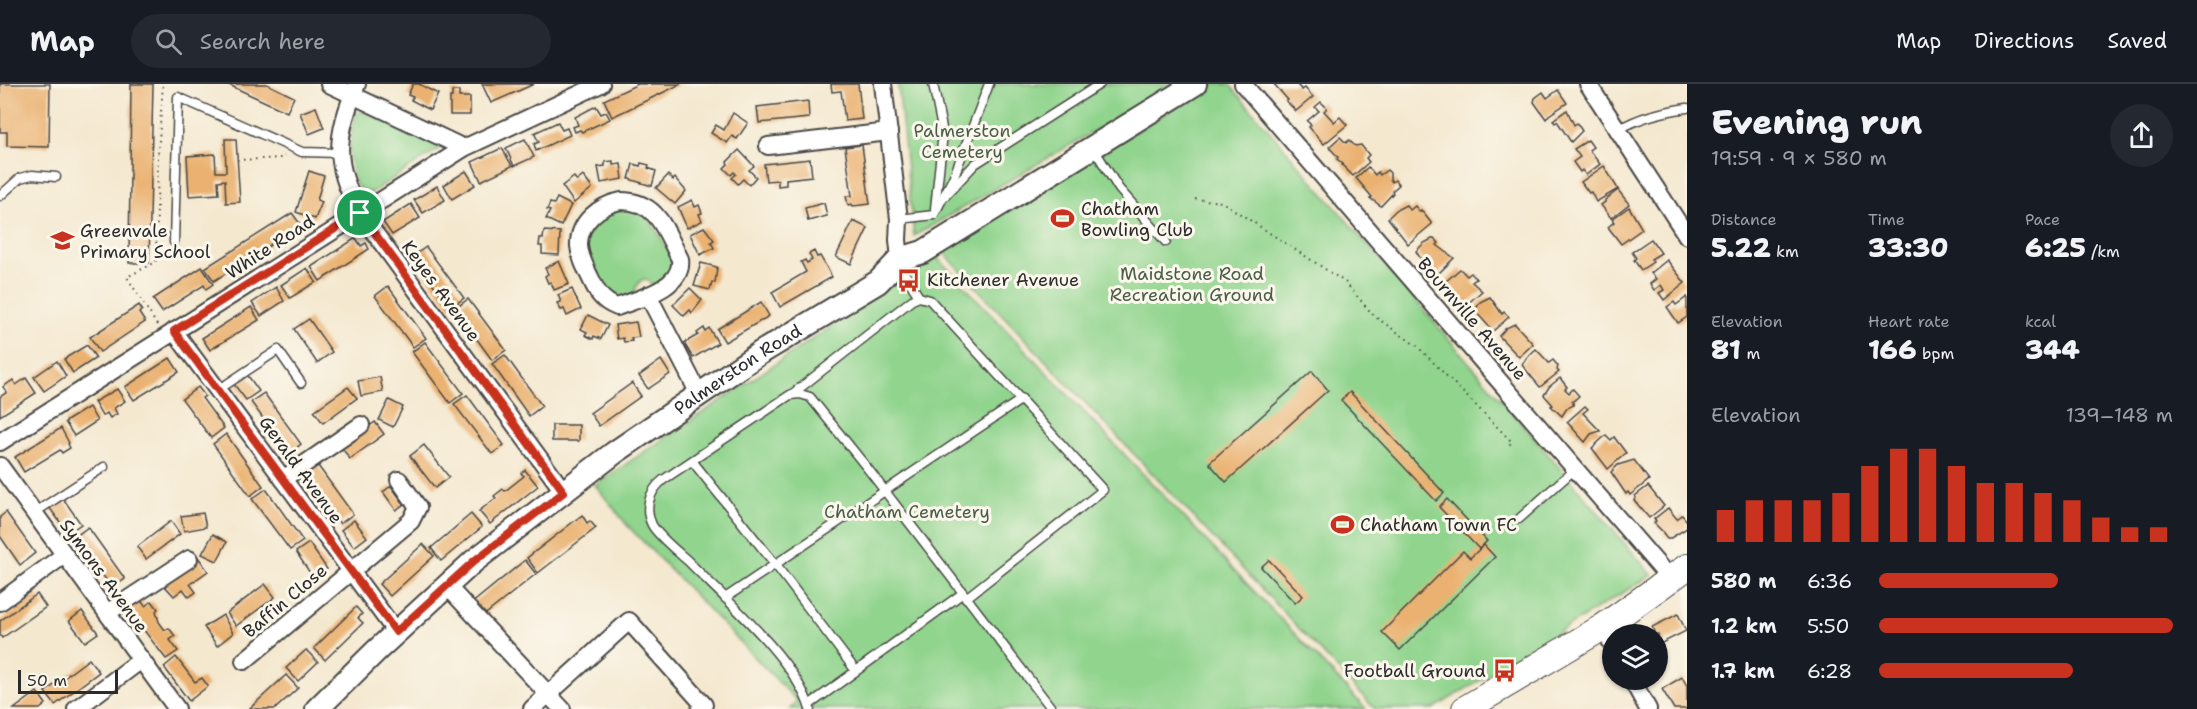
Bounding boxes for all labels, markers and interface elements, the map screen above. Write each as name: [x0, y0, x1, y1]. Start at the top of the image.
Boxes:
search box: [131, 14, 551, 68]
text: Map: [30, 22, 95, 60]
icon: search: [152, 25, 185, 58]
text: Search here: [200, 27, 325, 56]
text: Map: [1896, 27, 1941, 55]
text: Directions: [1974, 27, 2074, 55]
text: Saved: [2107, 27, 2167, 55]
text: Evening run: [1711, 100, 1922, 145]
button: share: [2110, 104, 2173, 167]
park label: Palmerston Cemetery: [914, 119, 1010, 164]
text: 19:59 · 9 × 580 m: [1711, 145, 1887, 171]
pin: [334, 187, 385, 238]
icon: arrive: [343, 196, 376, 229]
place label: Chatham Bowling Club: [1081, 197, 1193, 242]
sports icon: Chatham Bowling Club: [1050, 206, 1076, 232]
street label: White Road: [221, 209, 319, 285]
text: Distance: [1711, 209, 1777, 230]
text: Time: [1868, 209, 1905, 230]
text: Pace: [2025, 209, 2060, 230]
place label: Greenvale Primary School: [80, 219, 211, 264]
school or university icon: Greenvale Primary School: [49, 228, 75, 254]
text: 5.22: [1711, 230, 1771, 265]
text: 33:30: [1868, 230, 1948, 265]
text: 6:25: [2025, 230, 2086, 265]
street label: Keyes Avenue: [396, 236, 486, 346]
text: km: [1771, 241, 1799, 262]
text: /km: [2086, 241, 2120, 262]
street label: Bournville Avenue: [1412, 253, 1532, 385]
park label: Maidstone Road Recreation Ground: [1110, 262, 1274, 307]
bus stop icon: Kitchener Avenue: [896, 267, 922, 293]
place label: Kitchener Avenue: [927, 268, 1079, 292]
text: Elevation: [1711, 311, 1783, 332]
text: Heart rate: [1868, 311, 1950, 332]
text: kcal: [2025, 311, 2056, 332]
street label: Palmerston Road: [669, 319, 806, 420]
text: 81: [1711, 332, 1741, 367]
text: 166: [1868, 332, 1917, 367]
text: 344: [2025, 332, 2080, 367]
text: m: [1741, 343, 1760, 364]
text: bpm: [1917, 343, 1954, 364]
text: Elevation: [1711, 402, 1801, 428]
text: 139–148 m: [2066, 402, 2173, 428]
street label: Gerald Avenue: [254, 411, 348, 529]
park label: Chatham Cemetery: [824, 500, 990, 524]
sports icon: Chatham Town FC: [1329, 512, 1355, 538]
place label: Chatham Town FC: [1360, 513, 1517, 537]
street label: Symons Avenue: [54, 514, 154, 638]
street label: Baffin Close: [238, 559, 332, 643]
text: 580 m: [1711, 568, 1776, 594]
text: 6:36: [1807, 568, 1852, 594]
text: 1.2 km: [1711, 613, 1777, 639]
text: 5:50: [1807, 613, 1850, 639]
map controls: [1602, 624, 1668, 690]
button: layers: [1602, 624, 1668, 690]
bus stop icon: Football Ground: [1491, 658, 1517, 684]
text: 1.7 km: [1711, 658, 1775, 684]
text: 6:28: [1807, 658, 1852, 684]
place label: Football Ground: [1344, 659, 1486, 683]
scale bar: [18, 667, 118, 694]
text: 50 m: [27, 670, 67, 691]

